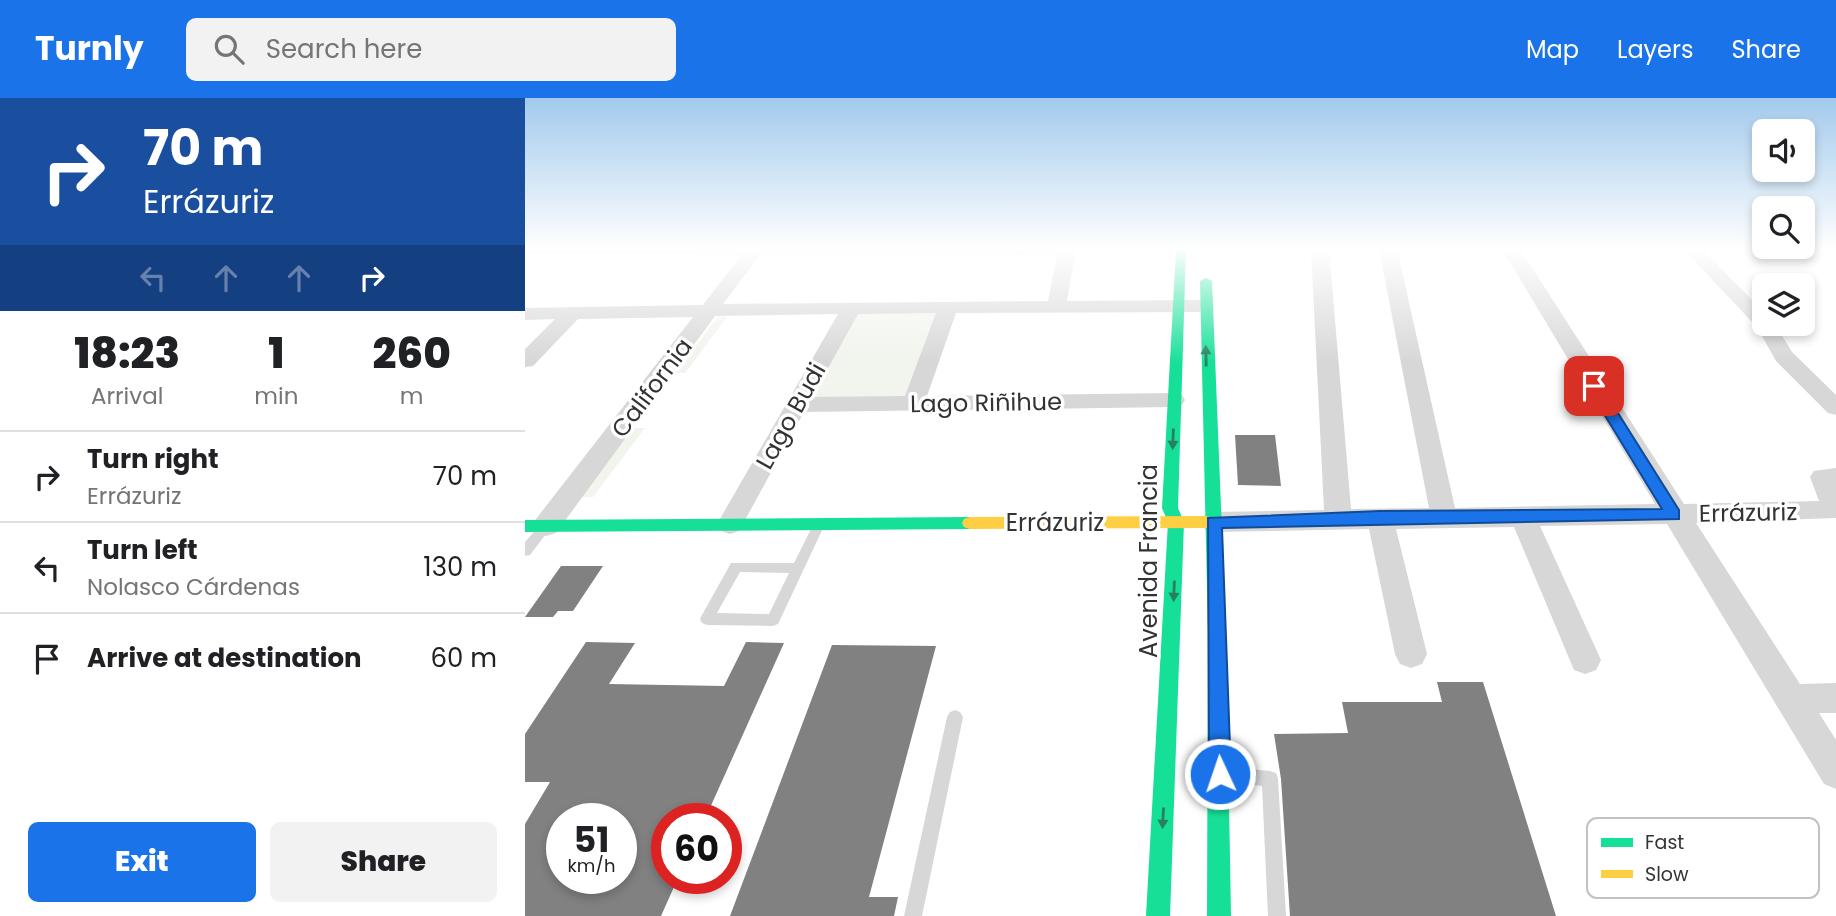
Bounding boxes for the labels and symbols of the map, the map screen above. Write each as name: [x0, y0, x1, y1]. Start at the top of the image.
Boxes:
street label: California: [603, 331, 700, 444]
one-way arrow: [1200, 345, 1212, 367]
pin: [1564, 356, 1624, 416]
street label: Lago Budi: [748, 357, 833, 475]
street label: Lago Riñihue: [910, 385, 1062, 420]
one-way arrow: [1167, 428, 1178, 450]
street label: Avenida Francia: [1132, 464, 1165, 658]
street label: Errázuriz: [1698, 495, 1798, 530]
street label: Errázuriz: [1006, 506, 1104, 539]
one-way arrow: [1168, 580, 1179, 602]
position arrow: [1183, 737, 1257, 811]
speed limit sign: 60: [651, 803, 742, 894]
one-way arrow: [1157, 807, 1168, 829]
legend: [1587, 818, 1819, 898]
text: Fast: [1645, 829, 1684, 856]
text: Slow: [1645, 861, 1689, 888]

